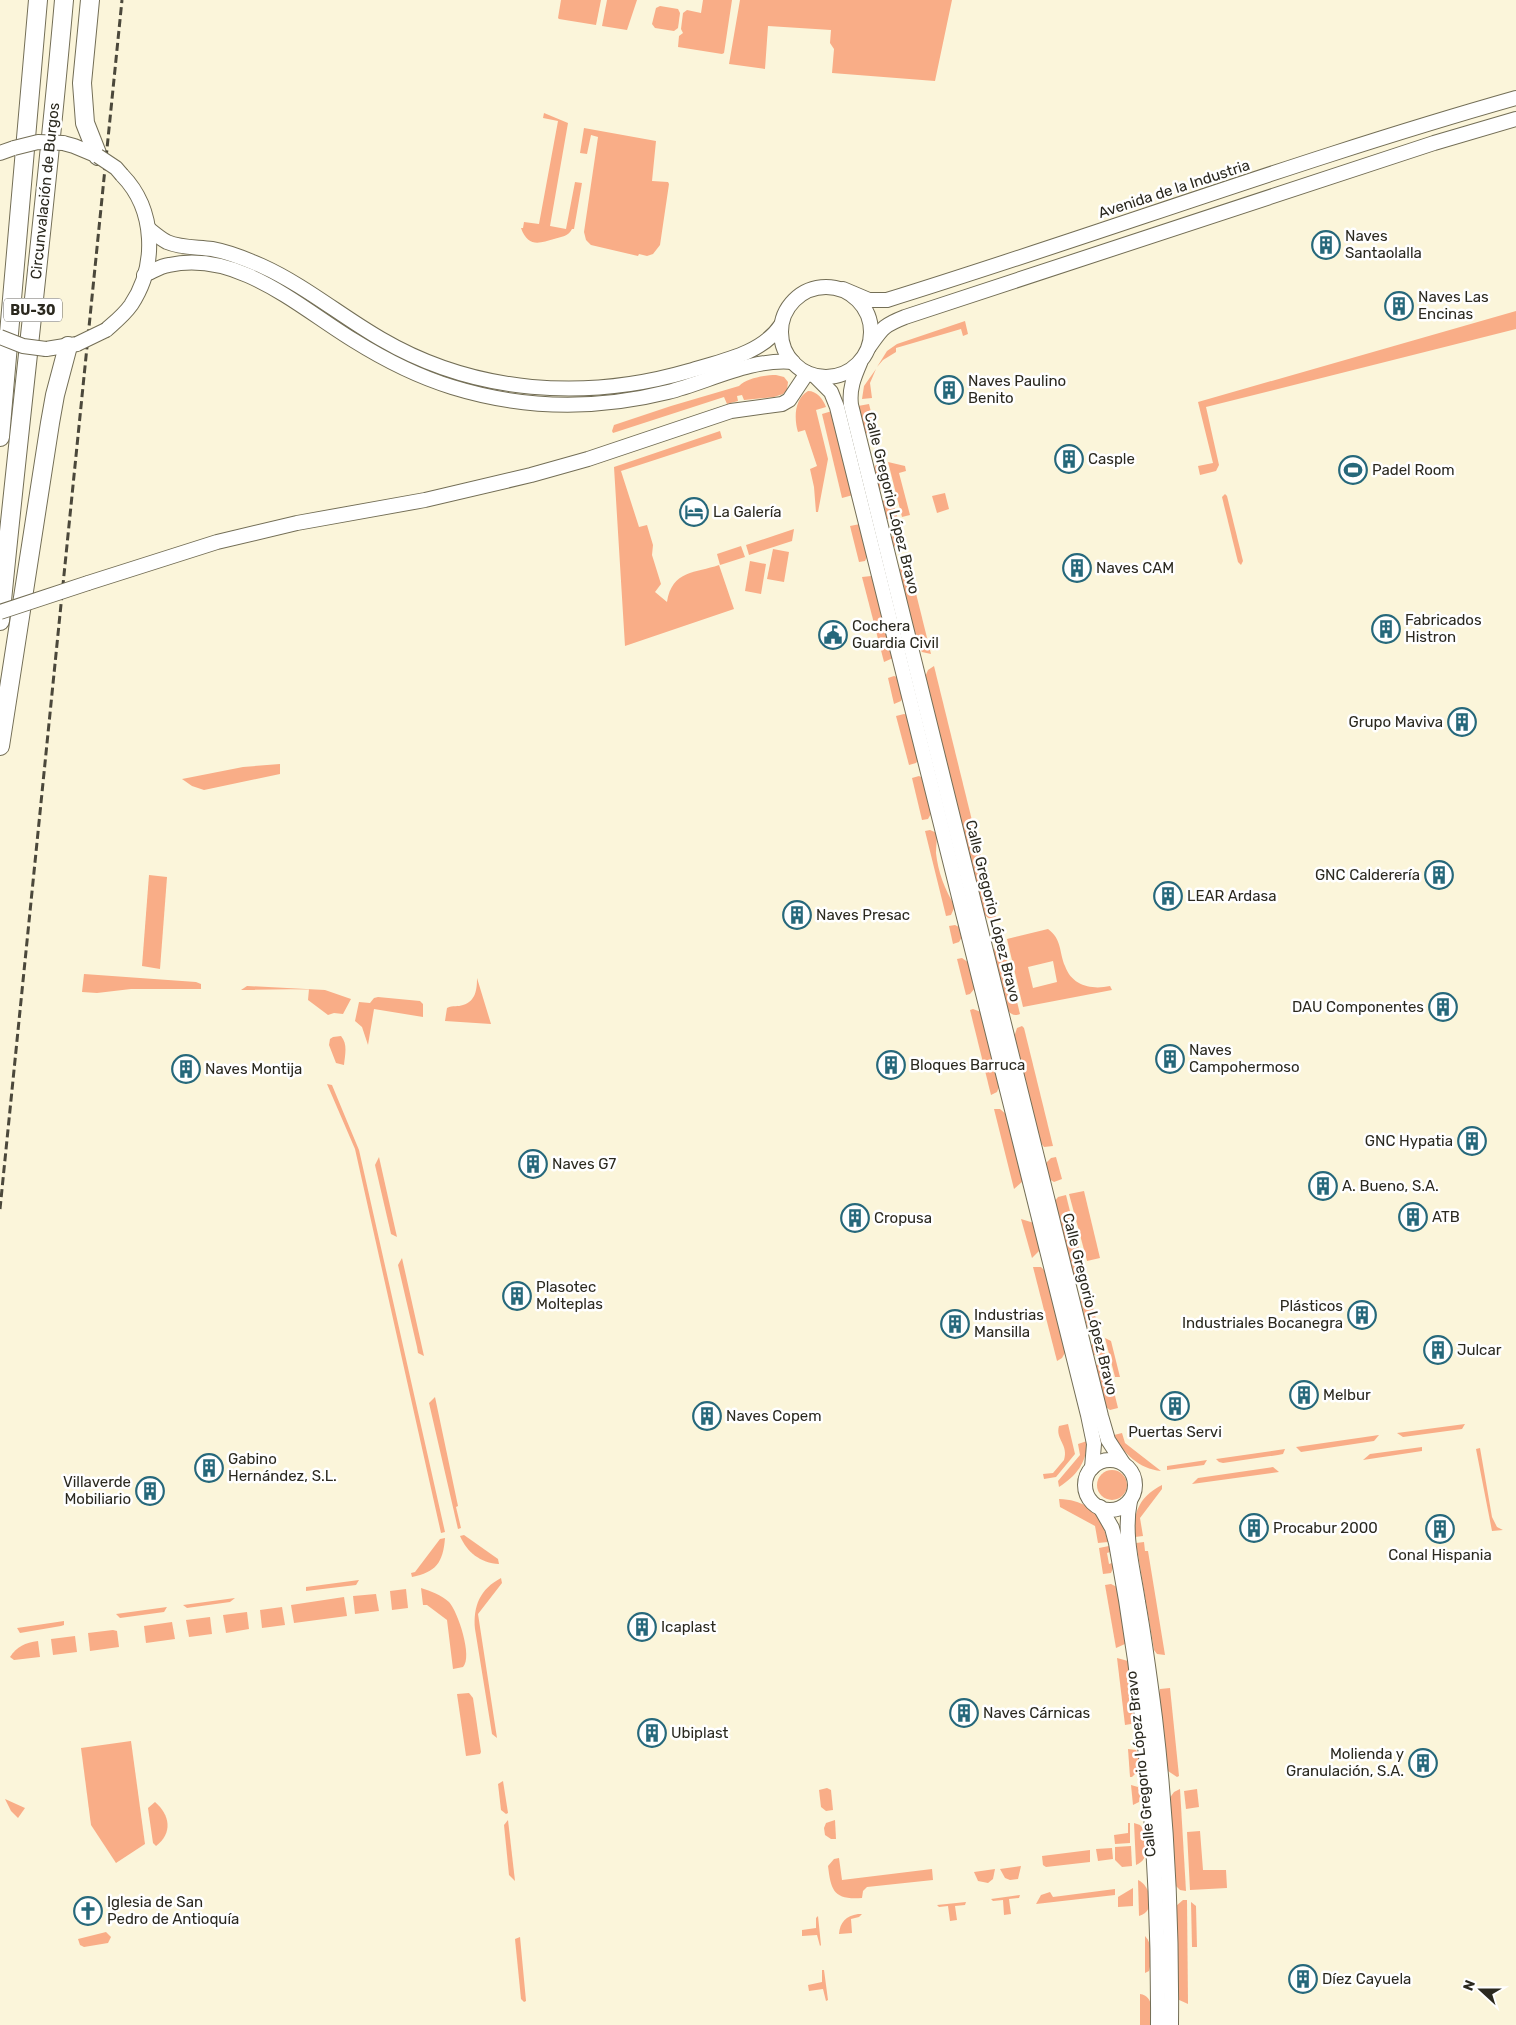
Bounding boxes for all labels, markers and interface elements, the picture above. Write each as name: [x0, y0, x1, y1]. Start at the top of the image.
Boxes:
street label: Circunvalación de Burgos: [27, 101, 63, 280]
street label: Avenida de la Industria: [1096, 156, 1252, 222]
place label: Naves Santaolalla: [1345, 227, 1422, 262]
building icon: Naves Santaolalla: [1311, 230, 1341, 260]
place label: Naves Las Encinas: [1418, 288, 1489, 323]
building icon: Naves Las Encinas: [1384, 291, 1414, 321]
road number: BU-30: [4, 298, 62, 322]
place label: Naves Paulino Benito: [968, 372, 1066, 407]
building icon: Naves Paulino Benito: [934, 375, 964, 405]
street label: Calle Gregorio López Bravo: [861, 410, 923, 596]
building icon: Casple: [1054, 444, 1084, 474]
place label: Casple: [1088, 450, 1135, 468]
sports icon: Padel Room: [1338, 455, 1368, 485]
place label: Padel Room: [1372, 461, 1455, 479]
hotel icon: La Galería: [679, 497, 709, 527]
place label: La Galería: [713, 503, 782, 521]
building icon: Naves CAM: [1062, 553, 1092, 583]
place label: Naves CAM: [1096, 559, 1174, 577]
place label: Fabricados Histron: [1405, 611, 1482, 646]
building icon: Fabricados Histron: [1371, 614, 1401, 644]
place label: Cochera Guardia Civil: [852, 617, 939, 652]
public building icon: Cochera Guardia Civil: [818, 620, 848, 650]
building icon: Grupo Maviva: [1447, 707, 1477, 737]
place label: Grupo Maviva: [1349, 713, 1443, 731]
street label: Calle Gregorio López Bravo: [962, 818, 1024, 1004]
building icon: GNC Calderería: [1424, 860, 1454, 890]
place label: GNC Calderería: [1315, 866, 1420, 884]
building icon: LEAR Ardasa: [1153, 881, 1183, 911]
place label: LEAR Ardasa: [1187, 887, 1276, 905]
building icon: Naves Presac: [782, 900, 812, 930]
place label: Naves Presac: [816, 906, 910, 924]
building icon: DAU Componentes: [1428, 992, 1458, 1022]
place label: DAU Componentes: [1292, 998, 1424, 1016]
place label: Naves Campohermoso: [1189, 1041, 1300, 1076]
building icon: Naves Campohermoso: [1155, 1044, 1185, 1074]
building icon: Bloques Barruca: [876, 1050, 906, 1080]
building icon: Naves Montija: [171, 1054, 201, 1084]
place label: Bloques Barruca: [910, 1056, 1025, 1074]
place label: Naves Montija: [205, 1060, 302, 1078]
building icon: GNC Hypatia: [1457, 1126, 1487, 1156]
place label: GNC Hypatia: [1365, 1132, 1453, 1150]
building icon: Naves G7: [518, 1149, 548, 1179]
place label: Naves G7: [552, 1155, 617, 1173]
building icon: A. Bueno, S.A.: [1308, 1171, 1338, 1201]
place label: A. Bueno, S.A.: [1342, 1177, 1439, 1195]
building icon: ATB: [1398, 1202, 1428, 1232]
building icon: Cropusa: [840, 1203, 870, 1233]
place label: ATB: [1432, 1208, 1460, 1226]
place label: Cropusa: [874, 1209, 932, 1227]
street label: Calle Gregorio López Bravo: [1059, 1211, 1121, 1397]
place label: Plasotec Molteplas: [536, 1278, 603, 1313]
building icon: Plasotec Molteplas: [502, 1281, 532, 1311]
place label: Plásticos Industriales Bocanegra: [1182, 1297, 1343, 1332]
building icon: Plásticos Industriales Bocanegra: [1347, 1300, 1377, 1330]
place label: Industrias Mansilla: [974, 1306, 1044, 1341]
building icon: Industrias Mansilla: [940, 1309, 970, 1339]
building icon: Julcar: [1423, 1335, 1453, 1365]
place label: Julcar: [1457, 1341, 1502, 1359]
building icon: Melbur: [1289, 1380, 1319, 1410]
place label: Melbur: [1323, 1386, 1371, 1404]
building icon: Puertas Servi: [1160, 1391, 1190, 1421]
building icon: Naves Copem: [692, 1401, 722, 1431]
place label: Naves Copem: [726, 1407, 822, 1425]
place label: Puertas Servi: [1128, 1423, 1222, 1441]
place label: Gabino Hernández, S.L.: [228, 1450, 337, 1485]
building icon: Gabino Hernández, S.L.: [194, 1453, 224, 1483]
place label: Villaverde Mobiliario: [63, 1473, 131, 1508]
building icon: Villaverde Mobiliario: [135, 1476, 165, 1506]
building icon: Procabur 2000: [1239, 1513, 1269, 1543]
building icon: Conal Hispania: [1425, 1514, 1455, 1544]
place label: Procabur 2000: [1273, 1519, 1378, 1537]
place label: Conal Hispania: [1388, 1546, 1492, 1564]
building icon: Icaplast: [627, 1612, 657, 1642]
place label: Icaplast: [661, 1618, 716, 1636]
street label: Calle Gregorio López Bravo: [1122, 1670, 1160, 1858]
building icon: Naves Cárnicas: [949, 1698, 979, 1728]
place label: Naves Cárnicas: [983, 1704, 1091, 1722]
building icon: Ubiplast: [637, 1718, 667, 1748]
place label: Ubiplast: [671, 1724, 729, 1742]
place label: Molienda y Granulación, S.A.: [1286, 1745, 1404, 1780]
building icon: Molienda y Granulación, S.A.: [1408, 1748, 1438, 1778]
place label: Iglesia de San Pedro de Antioquía: [107, 1893, 239, 1928]
church icon: Iglesia de San Pedro de Antioquía: [73, 1896, 103, 1926]
building icon: Díez Cayuela: [1288, 1964, 1318, 1994]
north arrow: [1456, 1965, 1506, 2015]
place label: Díez Cayuela: [1322, 1970, 1411, 1988]
text: N: [1460, 1978, 1479, 1993]

